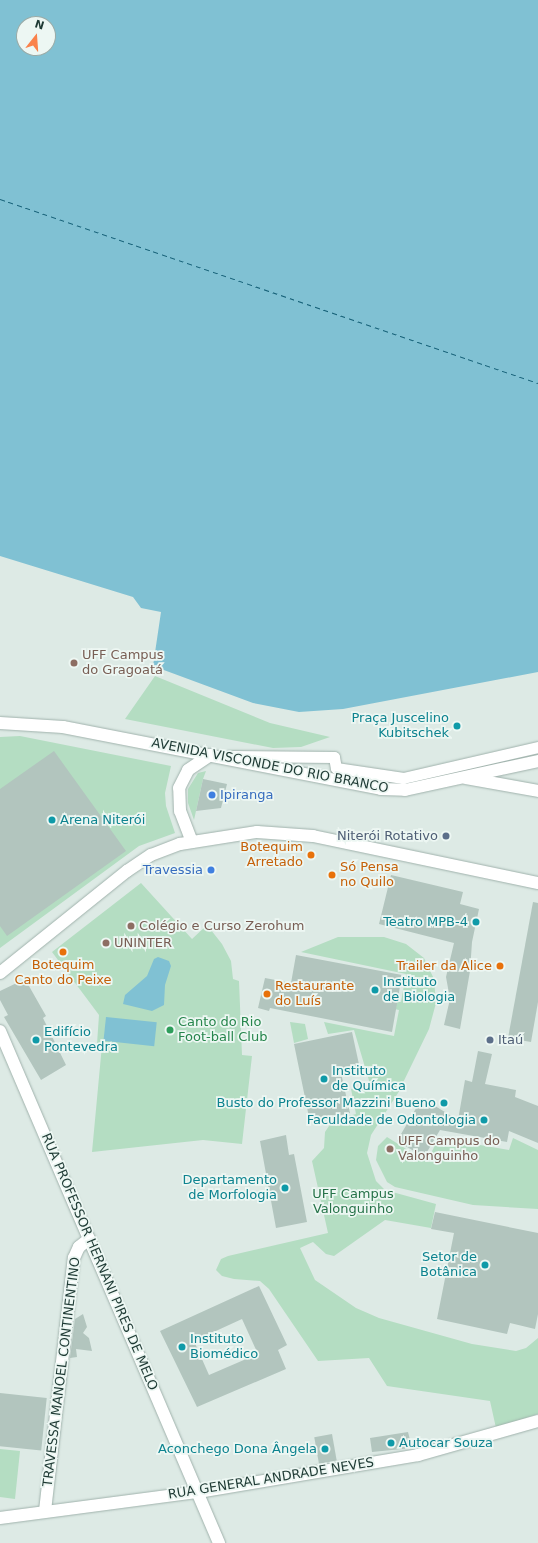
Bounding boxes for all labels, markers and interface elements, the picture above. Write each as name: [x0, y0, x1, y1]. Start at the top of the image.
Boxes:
north arrow: [16, 16, 56, 56]
text: N: [33, 17, 46, 33]
place label: UFF Campus do Gragoatá: [82, 648, 164, 679]
marker: UFF Campus do Gragoatá: [69, 658, 79, 668]
place label: Praça Juscelino Kubitschek: [351, 711, 449, 742]
marker: Praça Juscelino Kubitschek: [452, 721, 462, 731]
street label: AVENIDA VISCONDE DO RIO BRANCO: [150, 735, 390, 797]
place label: Ipiranga: [220, 787, 273, 803]
marker: Ipiranga: [207, 790, 217, 800]
place label: Arena Niterói: [60, 812, 145, 828]
marker: Arena Niterói: [47, 815, 57, 825]
place label: Niterói Rotativo: [337, 828, 438, 844]
marker: Niterói Rotativo: [441, 831, 451, 841]
place label: Botequim Arretado: [240, 840, 303, 871]
marker: Botequim Arretado: [306, 850, 316, 860]
place label: Só Pensa no Quilo: [340, 860, 399, 891]
place label: Travessia: [143, 862, 203, 878]
marker: Travessia: [206, 865, 216, 875]
marker: Só Pensa no Quilo: [327, 870, 337, 880]
place label: Teatro MPB-4: [383, 914, 468, 930]
marker: Teatro MPB-4: [471, 917, 481, 927]
place label: Colégio e Curso Zerohum: [139, 918, 304, 934]
marker: Colégio e Curso Zerohum: [126, 921, 136, 931]
place label: UNINTER: [114, 935, 172, 951]
marker: UNINTER: [101, 938, 111, 948]
marker: Botequim Canto do Peixe: [58, 947, 68, 957]
place label: Botequim Canto do Peixe: [14, 958, 112, 989]
place label: Trailer da Alice: [396, 958, 492, 974]
marker: Trailer da Alice: [495, 961, 505, 971]
place label: Instituto de Biologia: [383, 975, 455, 1006]
place label: Restaurante do Luís: [275, 979, 354, 1010]
marker: Instituto de Biologia: [370, 985, 380, 995]
marker: Restaurante do Luís: [262, 989, 272, 999]
place label: Canto do Rio Foot-ball Club: [178, 1015, 267, 1046]
place label: Edifício Pontevedra: [44, 1025, 118, 1056]
marker: Canto do Rio Foot-ball Club: [165, 1025, 175, 1035]
place label: Itaú: [498, 1032, 523, 1048]
marker: Edifício Pontevedra: [31, 1035, 41, 1045]
marker: Itaú: [485, 1035, 495, 1045]
place label: Instituto de Química: [332, 1064, 406, 1095]
marker: Instituto de Química: [319, 1074, 329, 1084]
place label: Busto do Professor Mazzini Bueno: [217, 1095, 436, 1111]
marker: Busto do Professor Mazzini Bueno: [439, 1098, 449, 1108]
place label: Faculdade de Odontologia: [307, 1112, 476, 1128]
marker: Faculdade de Odontologia: [479, 1115, 489, 1125]
street label: RUA PROFESSOR HERNANI PIRES DE MELO: [38, 1131, 160, 1393]
place label: UFF Campus do Valonguinho: [398, 1134, 500, 1165]
marker: UFF Campus do Valonguinho: [385, 1144, 395, 1154]
place label: Departamento de Morfologia: [182, 1173, 277, 1204]
marker: Departamento de Morfologia: [280, 1183, 290, 1193]
park label: UFF Campus Valonguinho: [312, 1187, 394, 1218]
place label: Setor de Botânica: [420, 1250, 477, 1281]
street label: TRAVESSA MANOEL CONTINENTINO: [40, 1256, 84, 1488]
marker: Setor de Botânica: [480, 1260, 490, 1270]
place label: Instituto Biomédico: [190, 1332, 258, 1363]
marker: Instituto Biomédico: [177, 1342, 187, 1352]
place label: Autocar Souza: [399, 1435, 493, 1451]
marker: Autocar Souza: [386, 1438, 396, 1448]
place label: Aconchego Dona Ângela: [158, 1441, 317, 1457]
marker: Aconchego Dona Ângela: [320, 1444, 330, 1454]
street label: RUA GENERAL ANDRADE NEVES: [167, 1455, 375, 1503]

